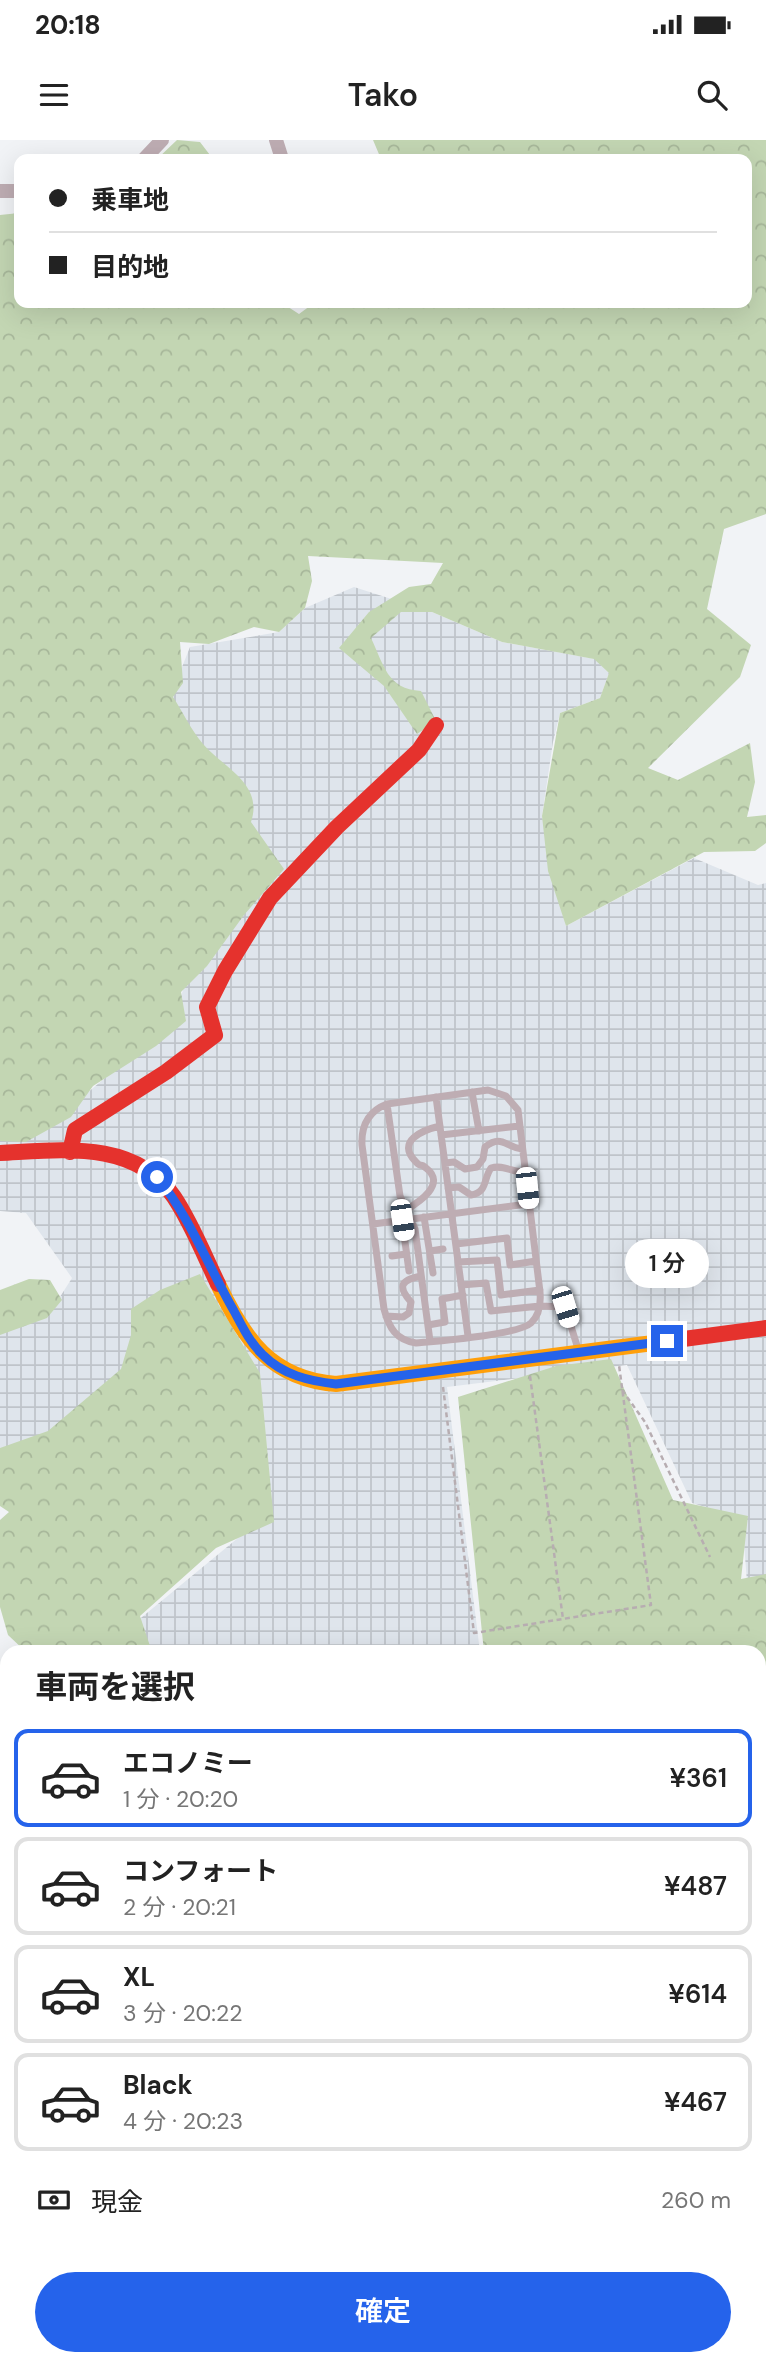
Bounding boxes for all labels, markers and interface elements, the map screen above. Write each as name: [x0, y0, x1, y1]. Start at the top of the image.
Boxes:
text: 20:18: [35, 8, 101, 42]
text: Tako: [348, 74, 418, 116]
icon: menu: [35, 76, 73, 114]
icon: search: [693, 76, 731, 114]
text: 乗車地: [91, 183, 169, 217]
text: 目的地: [91, 250, 169, 284]
route start: [141, 1161, 173, 1193]
car: [515, 1166, 540, 1210]
car: [389, 1198, 416, 1242]
callout: 1 分: [625, 1240, 709, 1288]
text: 1 分: [649, 1248, 685, 1278]
car: [549, 1284, 582, 1330]
route end: [651, 1325, 683, 1357]
text: 車両を選択: [35, 1666, 195, 1708]
text: エコノミー: [123, 1746, 253, 1780]
icon: car: [39, 1747, 102, 1810]
text: ¥361: [669, 1761, 727, 1795]
text: 1 分 · 20:20: [123, 1784, 238, 1814]
text: コンフォート: [123, 1854, 278, 1888]
icon: car: [39, 1855, 102, 1918]
text: ¥487: [664, 1869, 727, 1903]
text: 2 分 · 20:21: [123, 1892, 236, 1922]
text: XL: [123, 1960, 155, 1994]
icon: car: [39, 1963, 102, 2026]
text: ¥614: [668, 1977, 727, 2011]
text: 3 分 · 20:22: [123, 1998, 242, 2028]
text: Black: [123, 2068, 193, 2102]
icon: car: [39, 2071, 102, 2134]
text: ¥467: [664, 2085, 727, 2119]
text: 4 分 · 20:23: [123, 2106, 243, 2136]
icon: cash: [35, 2181, 73, 2219]
text: 現金: [91, 2185, 143, 2219]
text: 260 m: [661, 2185, 731, 2215]
button: 確定: [35, 2272, 731, 2352]

